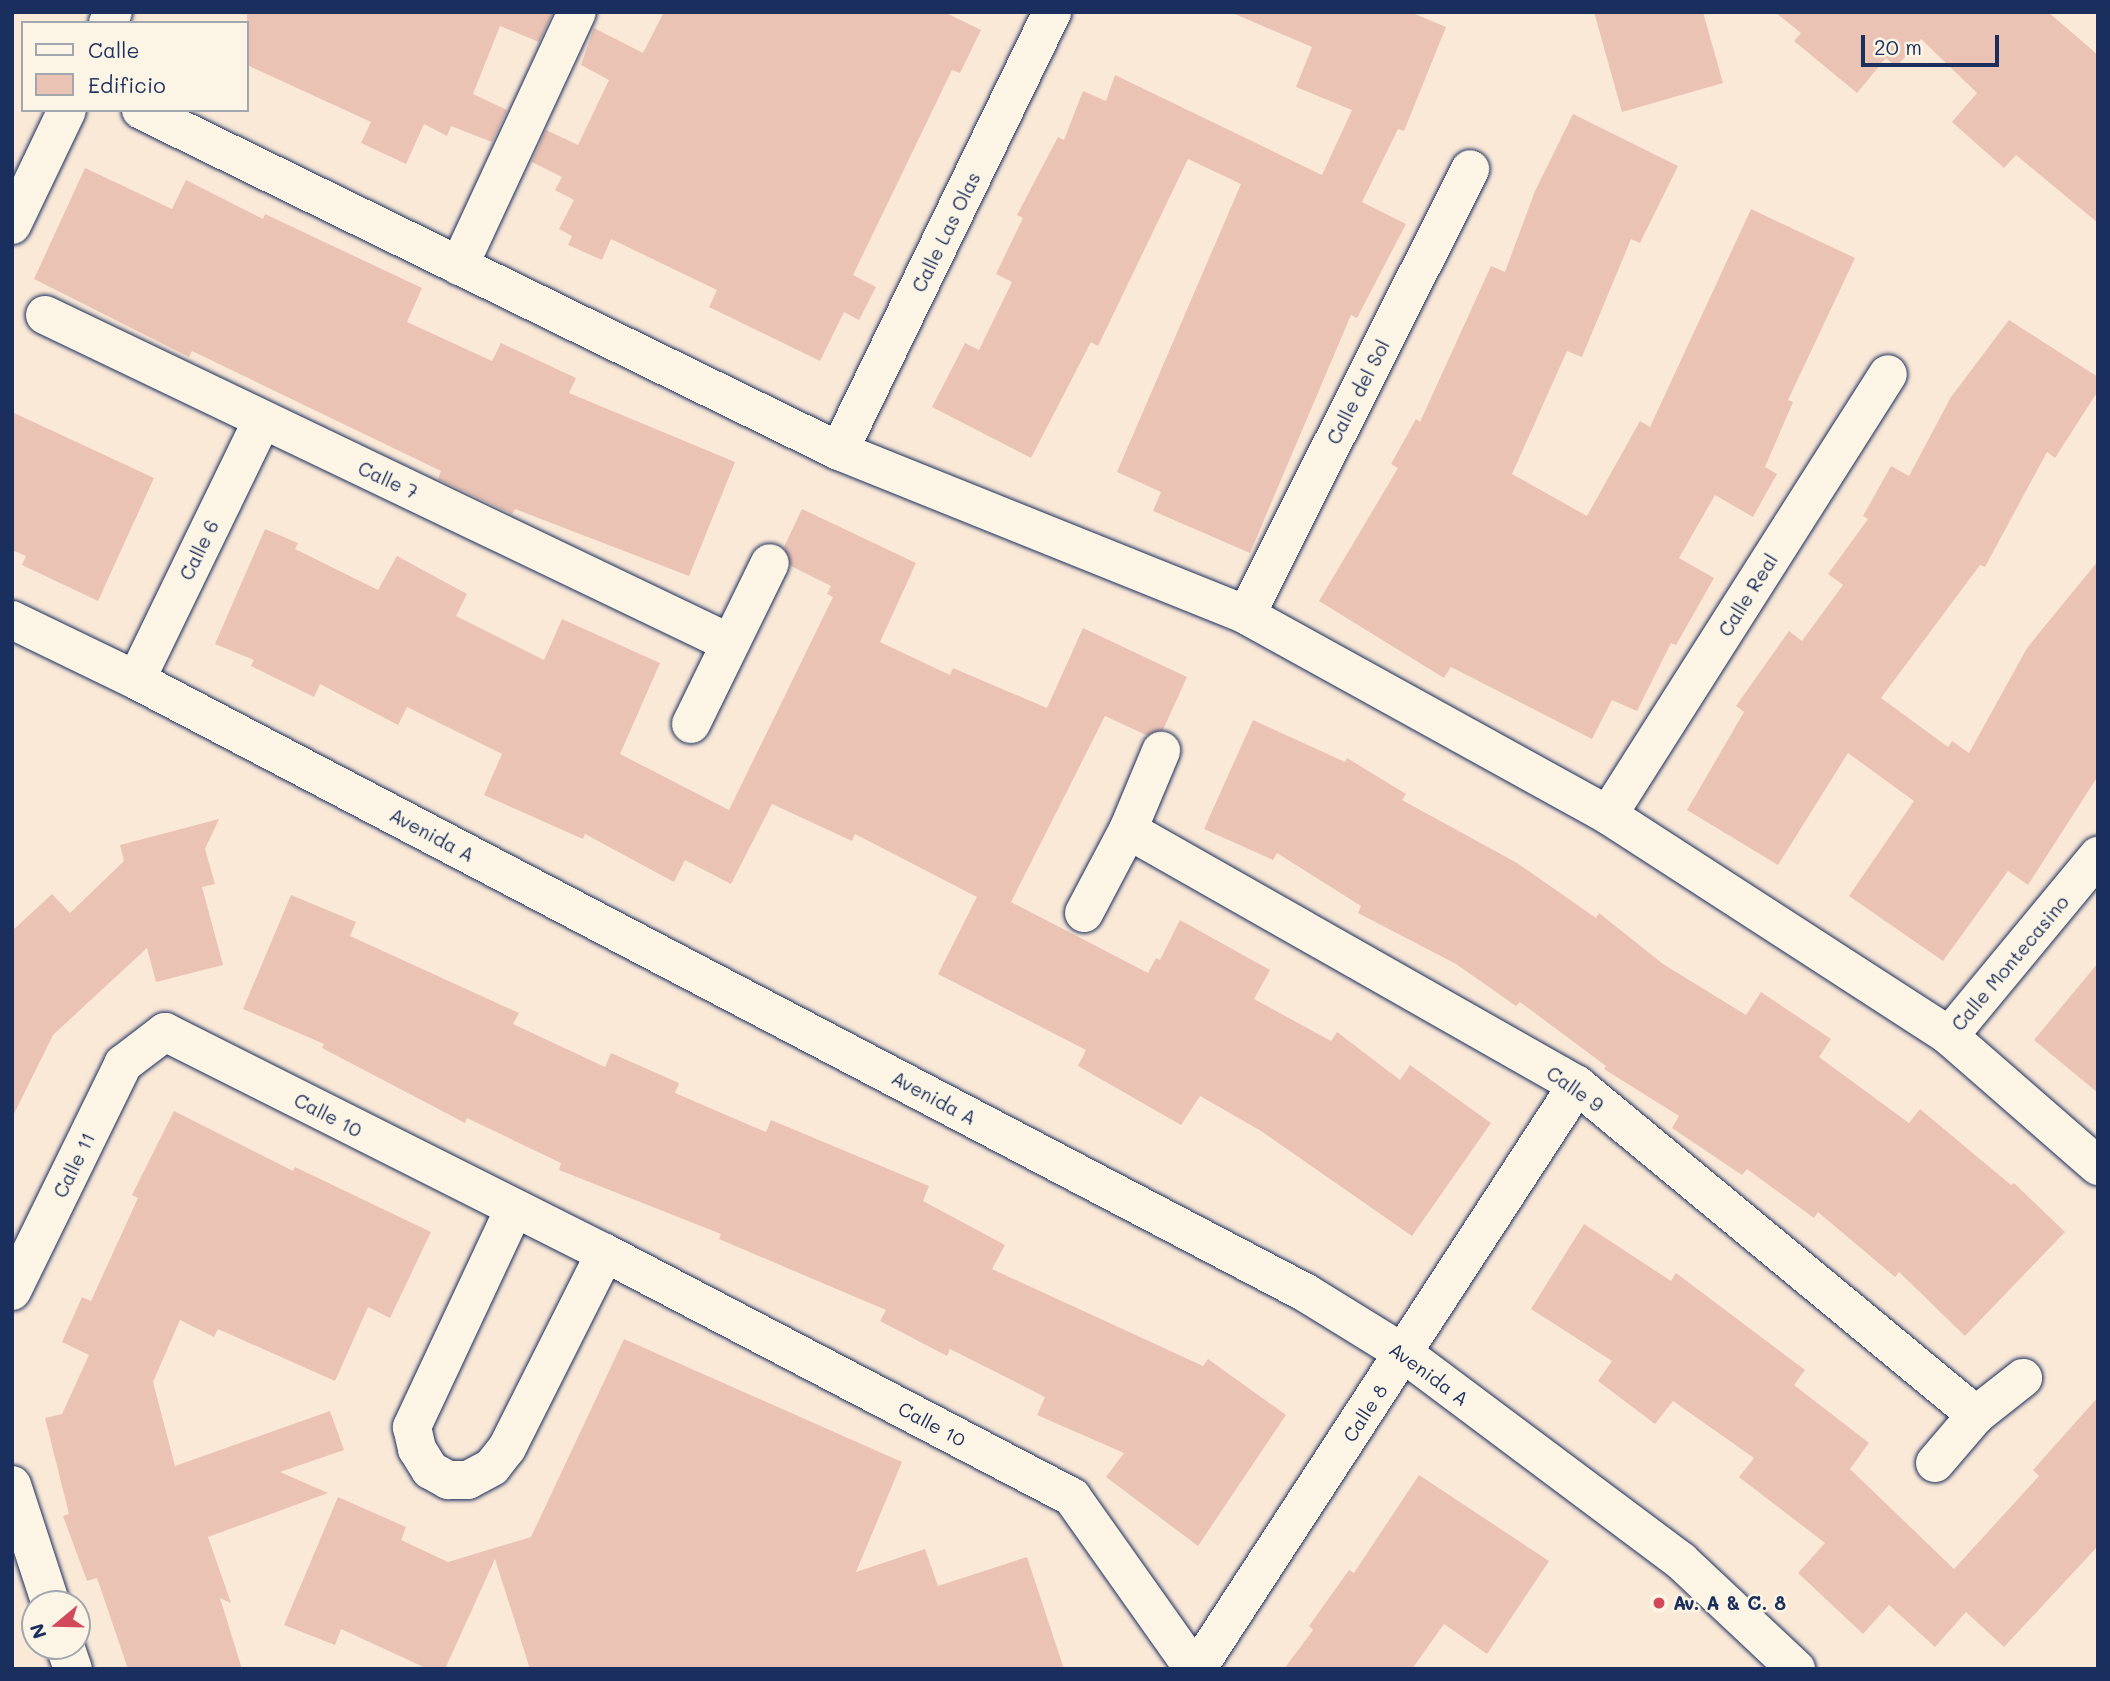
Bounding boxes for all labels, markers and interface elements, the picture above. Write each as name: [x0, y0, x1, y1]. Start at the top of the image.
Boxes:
legend: [21, 21, 248, 112]
scale bar: [1865, 21, 2003, 65]
text: 20 m: [1874, 33, 1922, 60]
text: Calle: [88, 36, 140, 63]
text: Edificio: [88, 71, 166, 98]
street label: Calle Las Olas: [907, 168, 985, 296]
street label: Calle del Sol: [1322, 336, 1394, 448]
street label: Calle 7: [354, 456, 422, 504]
street label: Calle 6: [175, 516, 223, 584]
street label: Calle Real: [1714, 549, 1782, 641]
street label: Avenida A: [386, 803, 478, 867]
street label: Calle Montecasino: [1947, 891, 2073, 1035]
street label: Calle 9: [1542, 1061, 1608, 1117]
street label: Avenida A: [888, 1066, 980, 1130]
street label: Calle 10: [290, 1088, 366, 1142]
street label: Calle 11: [48, 1129, 100, 1201]
street label: Avenida A: [1385, 1338, 1473, 1410]
street label: Calle 8: [1338, 1380, 1392, 1446]
street label: Calle 10: [894, 1397, 970, 1451]
north arrow: [21, 1590, 91, 1660]
place label: Av. A & C. 8: [1673, 1592, 1786, 1614]
marker: Av. A & C. 8: [1651, 1595, 1667, 1611]
text: N: [23, 1620, 52, 1642]

